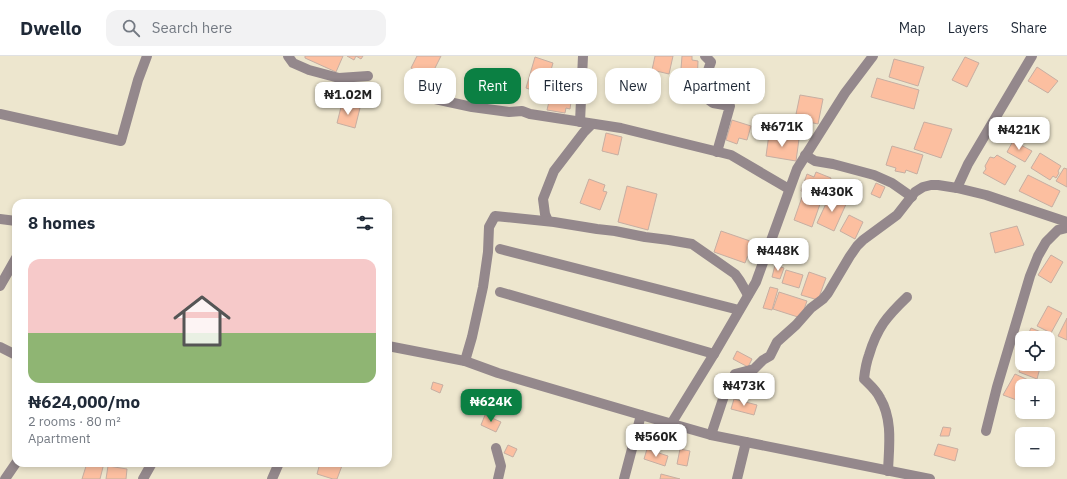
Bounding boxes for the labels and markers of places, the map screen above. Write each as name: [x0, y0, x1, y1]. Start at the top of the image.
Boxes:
pin: ₦1.02M: [315, 82, 381, 116]
pin: ₦671K: [754, 114, 810, 148]
pin: ₦421K: [991, 117, 1047, 151]
pin: ₦430K: [804, 179, 860, 213]
pin: ₦448K: [750, 238, 806, 272]
pin: ₦473K: [716, 373, 772, 407]
pin: ₦624K: [463, 389, 519, 423]
pin: ₦560K: [628, 424, 684, 458]

